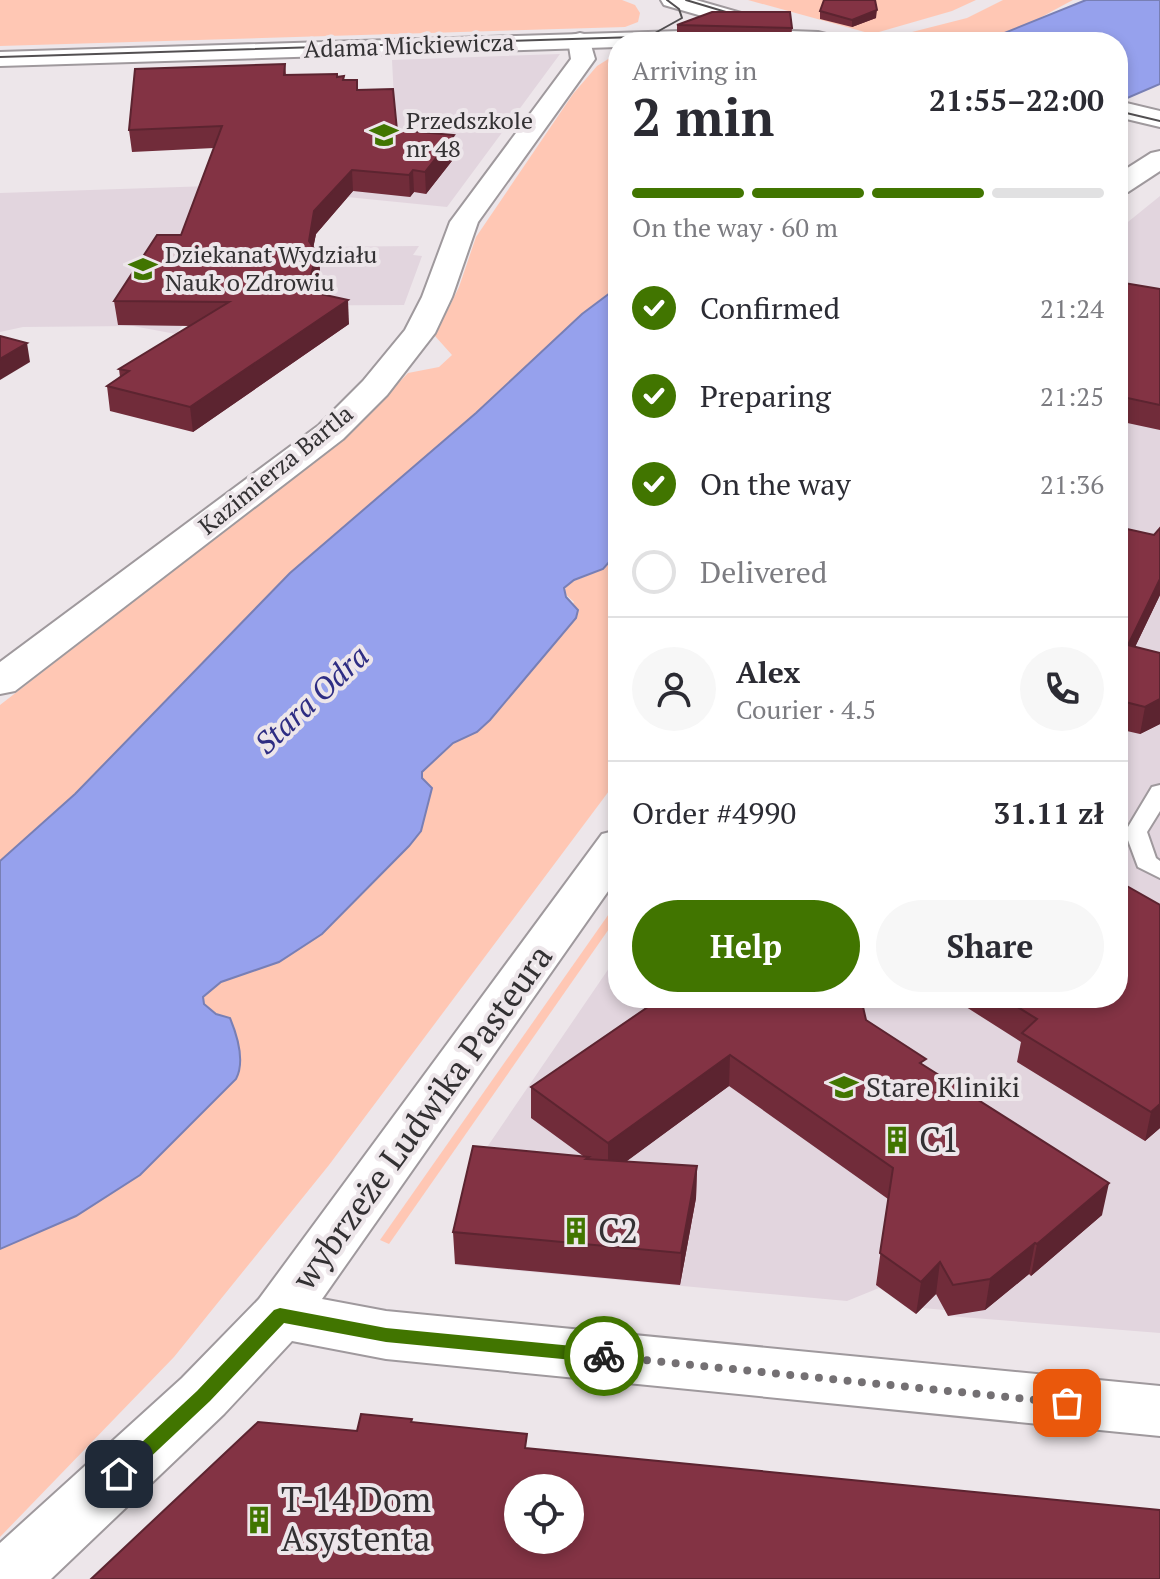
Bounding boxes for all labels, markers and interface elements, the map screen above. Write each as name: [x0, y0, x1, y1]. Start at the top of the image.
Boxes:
street label: Adama Mickiewicza: [303, 25, 515, 65]
text: Arriving in: [632, 53, 757, 87]
text: 21:55–22:00: [929, 80, 1104, 120]
text: 2 min: [632, 82, 774, 151]
place label: Przedszkole nr 48: [406, 104, 533, 164]
school or university icon: Przedszkole nr 48: [369, 120, 399, 150]
text: On the way · 60 m: [632, 210, 838, 244]
place label: Dziekanat Wydziału Nauk o Zdrowiu: [165, 238, 378, 298]
school or university icon: Dziekanat Wydziału Nauk o Zdrowiu: [128, 254, 158, 284]
icon: check: [632, 286, 676, 330]
text: Confirmed: [700, 288, 840, 328]
text: 21:24: [1040, 291, 1104, 325]
icon: check: [632, 374, 676, 418]
text: Preparing: [700, 376, 831, 416]
text: 21:25: [1040, 379, 1104, 413]
street label: Kazimierza Bartla: [192, 397, 359, 541]
icon: check: [632, 462, 676, 506]
text: On the way: [700, 464, 851, 504]
text: 21:36: [1040, 467, 1104, 501]
text: Delivered: [700, 552, 827, 592]
water label: Stara Odra: [246, 636, 377, 762]
button: person: [632, 647, 716, 731]
button: phone: [1020, 647, 1104, 731]
text: Alex: [736, 652, 800, 692]
text: Courier · 4.5: [736, 692, 876, 726]
text: Order #4990: [632, 793, 796, 833]
text: 31.11 zł: [993, 793, 1104, 833]
button: Help: [632, 900, 860, 992]
button: Share: [876, 900, 1104, 992]
street label: wybrzeże Ludwika Pasteura: [281, 935, 562, 1299]
place label: Stare Kliniki: [866, 1068, 1020, 1105]
school or university icon: Stare Kliniki: [829, 1072, 859, 1102]
place label: C1: [919, 1117, 959, 1162]
building icon: C1: [882, 1125, 912, 1155]
place label: C2: [598, 1208, 638, 1253]
building icon: C2: [561, 1216, 591, 1246]
courier: [564, 1316, 644, 1396]
icon: bike: [582, 1334, 626, 1378]
pin: [1033, 1369, 1101, 1437]
icon: bag: [1045, 1381, 1089, 1425]
pin: [85, 1440, 153, 1508]
icon: home: [97, 1452, 141, 1496]
map controls: [504, 1474, 584, 1554]
button: locate: [504, 1474, 584, 1554]
place label: T-14 Dom Asystenta: [281, 1477, 431, 1561]
building icon: T-14 Dom Asystenta: [244, 1505, 274, 1535]

